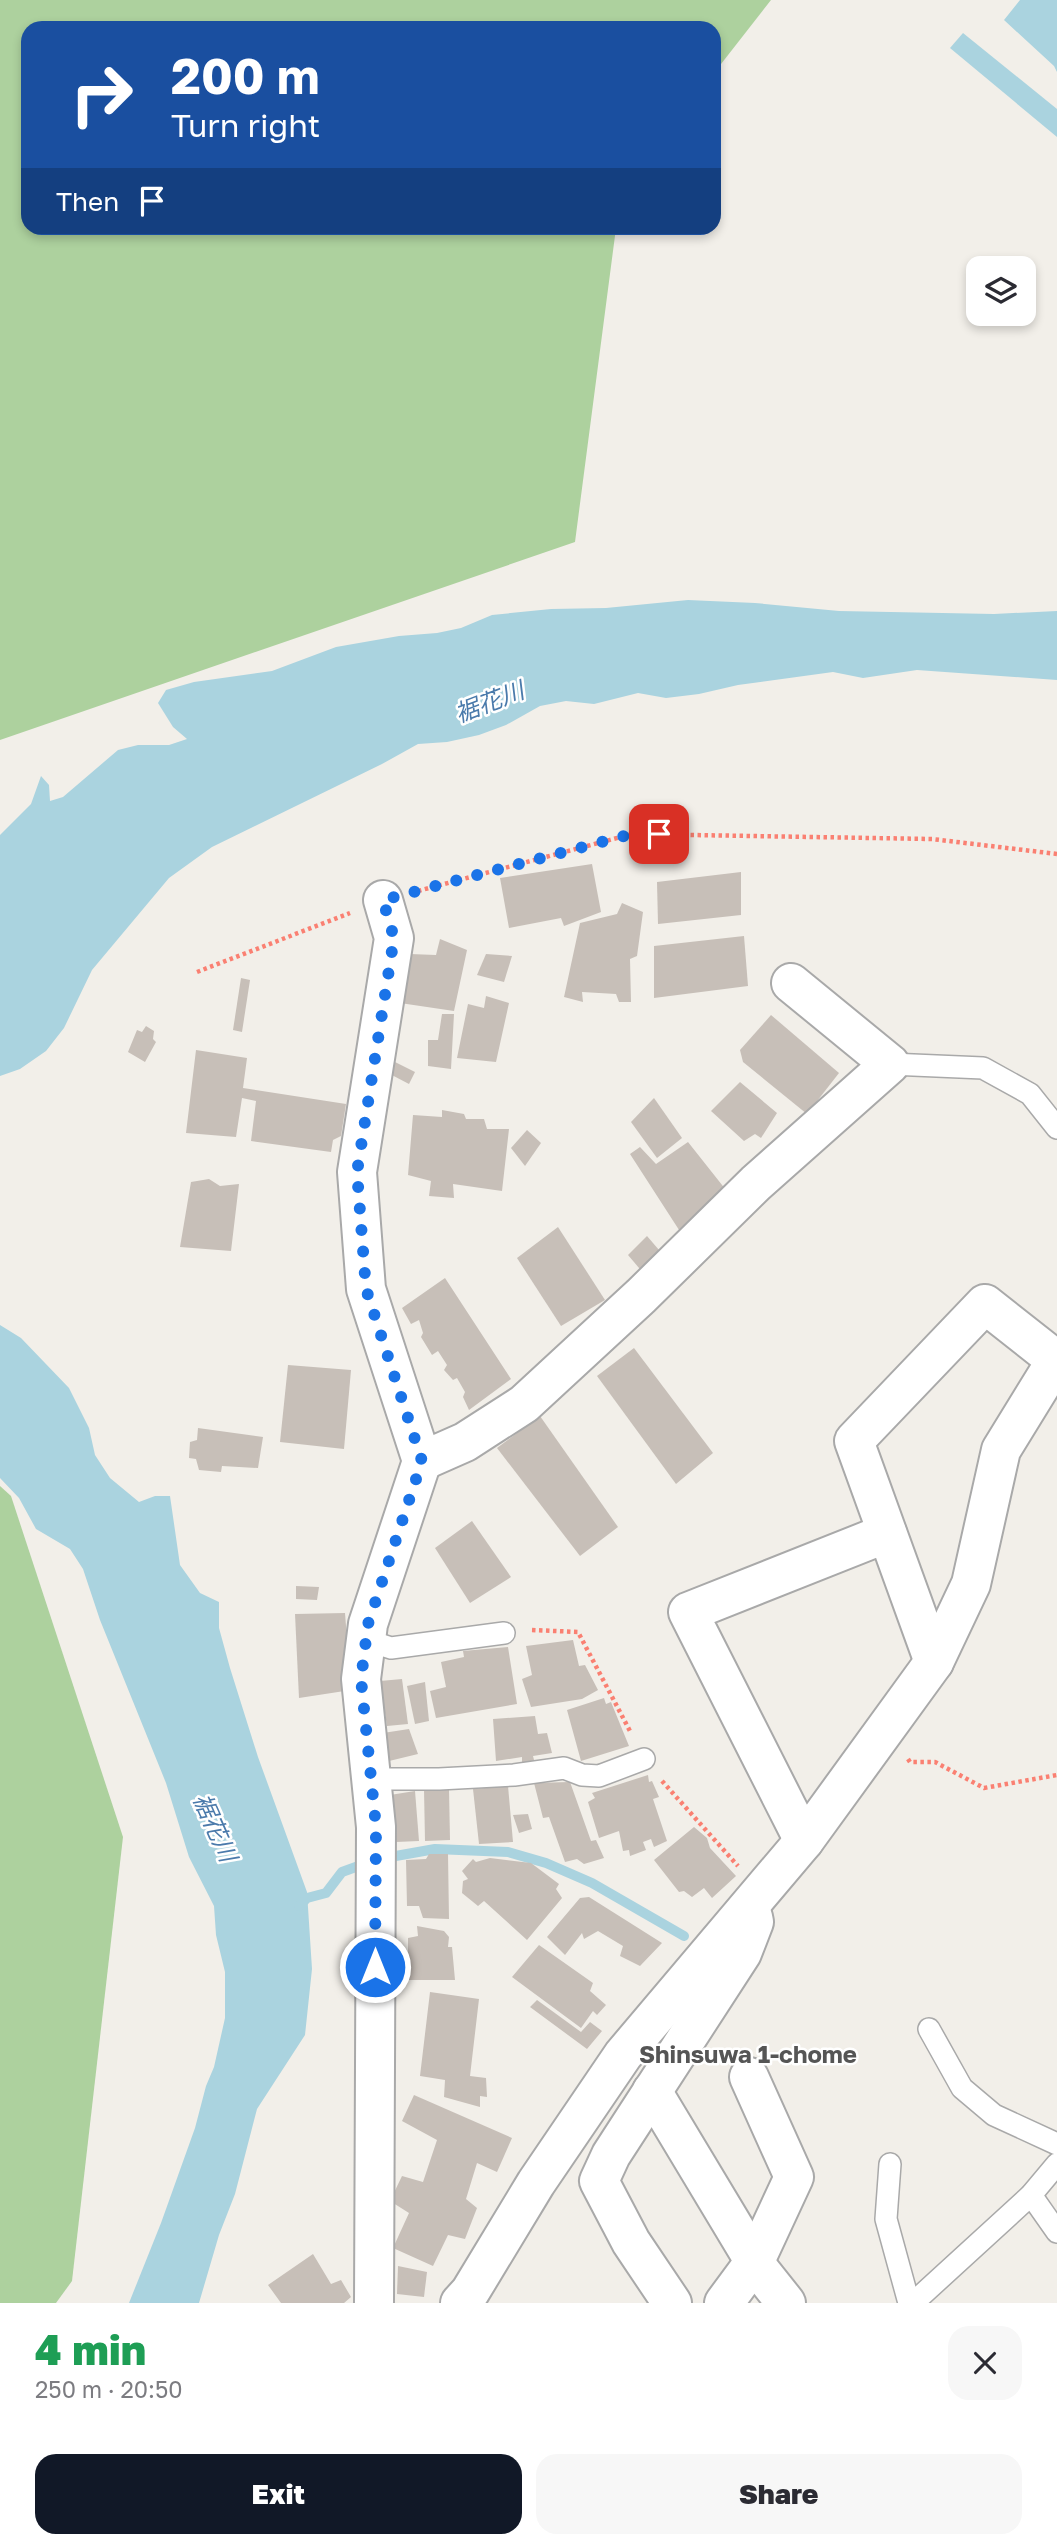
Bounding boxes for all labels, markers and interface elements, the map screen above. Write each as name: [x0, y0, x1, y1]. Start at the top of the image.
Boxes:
text: 200 m: [171, 46, 320, 105]
icon: right: [56, 49, 147, 140]
text: Turn right: [171, 106, 320, 144]
icon: arrive: [133, 182, 171, 220]
text: Then: [56, 186, 119, 217]
map controls: [966, 256, 1036, 326]
button: layers: [966, 256, 1036, 326]
water label: 裾花川: [450, 673, 531, 727]
pin: [629, 804, 689, 864]
icon: arrive: [640, 815, 678, 853]
water label: 裾花川: [188, 1788, 245, 1869]
position arrow: [338, 1930, 412, 2004]
district label: Shinsuwa 1-chome: [639, 2039, 857, 2068]
text: 4 min: [35, 2324, 146, 2374]
button: close: [948, 2326, 1022, 2400]
text: 250 m · 20:50: [35, 2375, 183, 2403]
button: Exit: [35, 2454, 522, 2534]
button: Share: [536, 2454, 1022, 2534]

